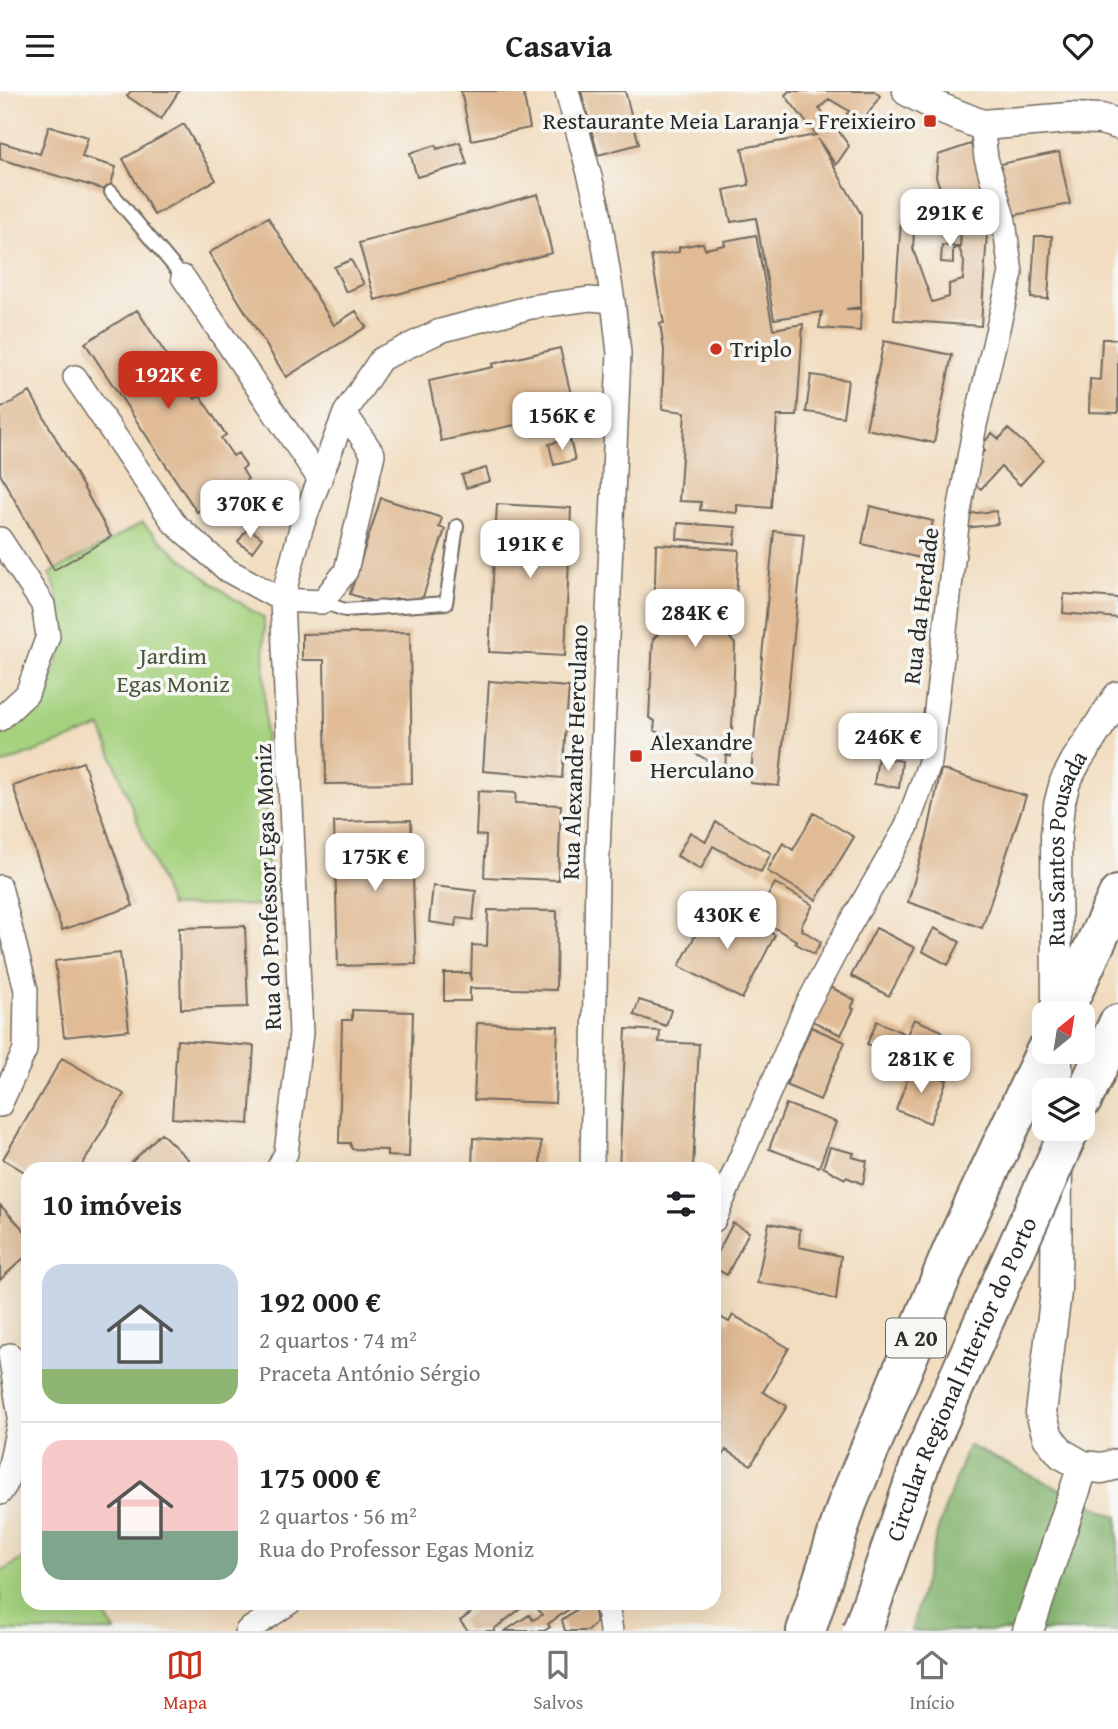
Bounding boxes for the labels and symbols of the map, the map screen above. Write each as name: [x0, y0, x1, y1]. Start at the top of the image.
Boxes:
place label: Restaurante Meia Laranja - Freixieiro: [543, 103, 916, 138]
marker: Restaurante Meia Laranja - Freixieiro: [922, 113, 938, 129]
pin: 291K €: [893, 190, 1007, 249]
place label: Triplo: [730, 331, 792, 366]
marker: Triplo: [708, 341, 724, 357]
pin: 192K €: [111, 351, 225, 411]
pin: 156K €: [505, 393, 619, 452]
pin: 370K €: [193, 481, 307, 540]
pin: 191K €: [473, 521, 587, 580]
street label: Rua da Herdade: [894, 525, 947, 686]
pin: 284K €: [638, 589, 752, 649]
street label: Rua Alexandre Herculano: [553, 624, 596, 880]
park label: Jardim Egas Moniz: [117, 638, 229, 701]
pin: 246K €: [831, 713, 945, 773]
place label: Alexandre Herculano: [650, 724, 754, 787]
street label: Rua Santos Pousada: [1038, 742, 1096, 946]
street label: Rua do Professor Egas Moniz: [245, 743, 290, 1031]
marker: Alexandre Herculano: [628, 748, 644, 764]
pin: 175K €: [318, 833, 432, 893]
pin: 430K €: [670, 891, 784, 951]
north arrow: [1032, 1001, 1096, 1064]
pin: 281K €: [864, 1035, 978, 1095]
street label: Circular Regional Interior do Porto: [877, 1211, 1045, 1546]
road number: A 20: [886, 1319, 946, 1357]

